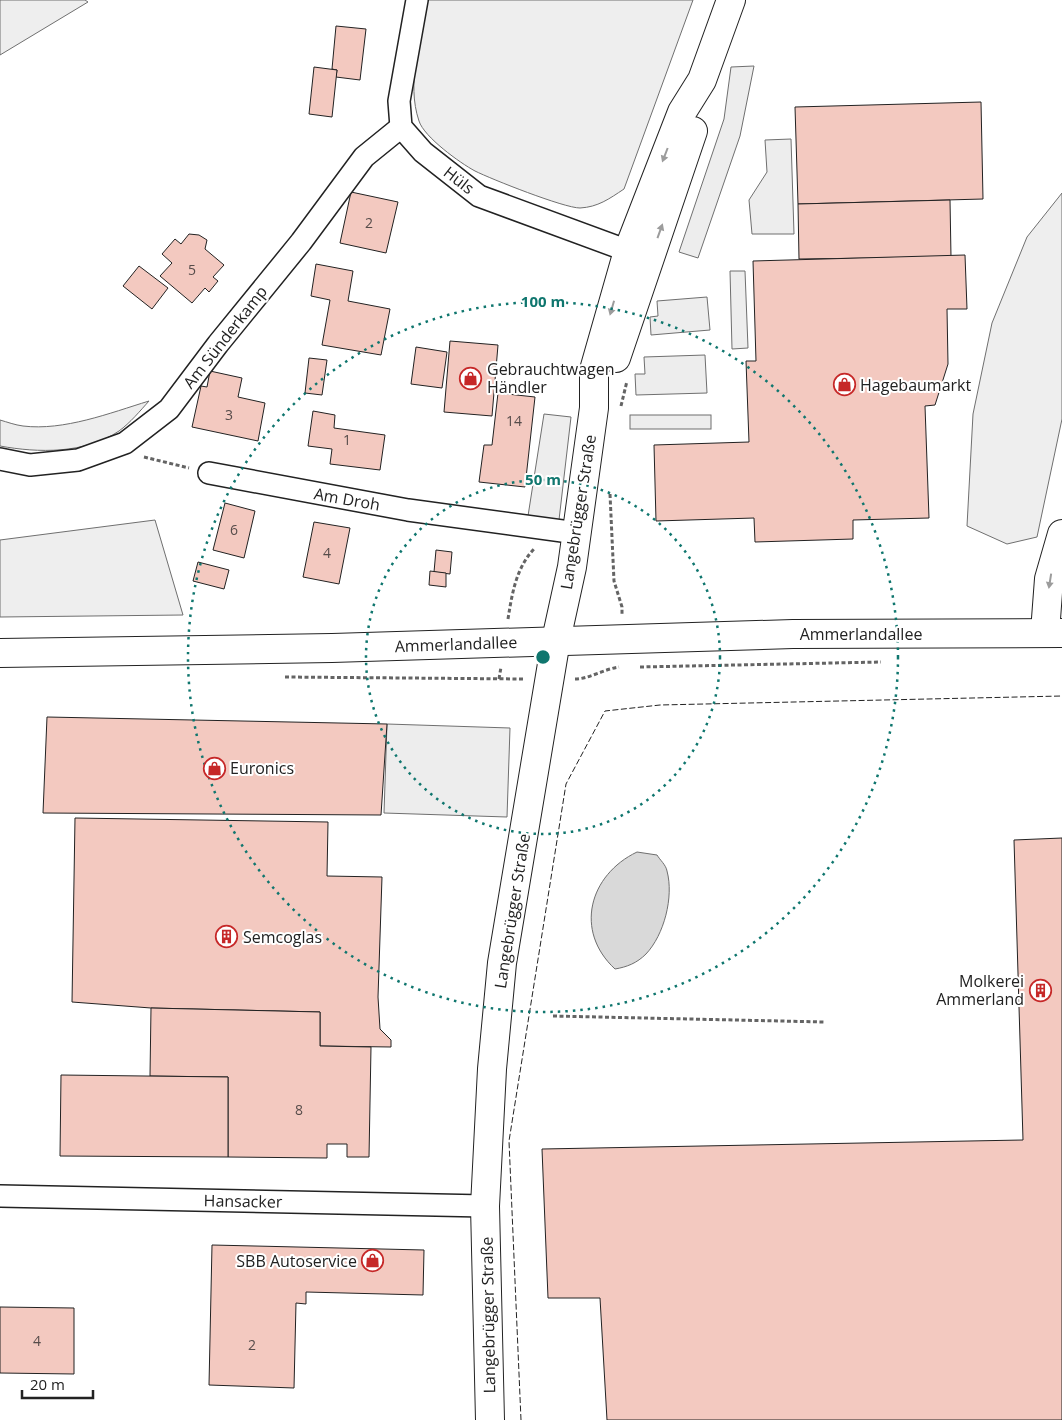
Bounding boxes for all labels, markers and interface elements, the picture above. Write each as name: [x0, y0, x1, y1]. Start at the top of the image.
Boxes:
one-way arrow: [661, 148, 669, 162]
street label: Hüls: [439, 161, 479, 199]
house number: 2: [365, 213, 373, 232]
one-way arrow: [656, 223, 664, 238]
house number: 5: [188, 260, 196, 279]
street label: Am Sünderkamp: [178, 281, 272, 393]
text: 100 m: [521, 291, 565, 311]
one-way arrow: [607, 301, 615, 316]
place label: Gebrauchtwagen Händler: [487, 358, 615, 398]
shop icon: Gebrauchtwagen Händler: [459, 366, 483, 390]
shop icon: Hagebaumarkt: [832, 373, 856, 397]
place label: Hagebaumarkt: [860, 374, 972, 396]
house number: 3: [225, 405, 233, 424]
house number: 14: [506, 411, 522, 430]
house number: 1: [343, 430, 351, 449]
street label: Langebrügger Straße: [555, 433, 601, 591]
text: 50 m: [525, 469, 561, 489]
street label: Am Droh: [312, 482, 382, 516]
house number: 6: [230, 520, 238, 539]
house number: 4: [323, 543, 331, 562]
one-way arrow: [1045, 574, 1053, 590]
street label: Ammerlandallee: [800, 623, 922, 645]
street label: Ammerlandallee: [394, 631, 518, 657]
centre of rings: [534, 648, 552, 666]
shop icon: Euronics: [202, 756, 226, 780]
place label: Euronics: [230, 757, 294, 779]
street label: Langebrügger Straße: [489, 832, 535, 990]
building icon: Semcoglas: [215, 925, 239, 949]
place label: Semcoglas: [243, 926, 322, 948]
place label: Molkerei Ammerland: [936, 970, 1024, 1010]
building icon: Molkerei Ammerland: [1028, 978, 1052, 1002]
house number: 8: [295, 1100, 303, 1119]
street label: Hansacker: [204, 1189, 283, 1213]
street label: Langebrügger Straße: [476, 1236, 500, 1394]
shop icon: SBB Autoservice: [361, 1249, 385, 1273]
place label: SBB Autoservice: [236, 1250, 357, 1272]
house number: 4: [33, 1331, 41, 1350]
house number: 2: [248, 1335, 256, 1354]
scale bar: [22, 1368, 94, 1400]
text: 20 m: [30, 1374, 65, 1394]

